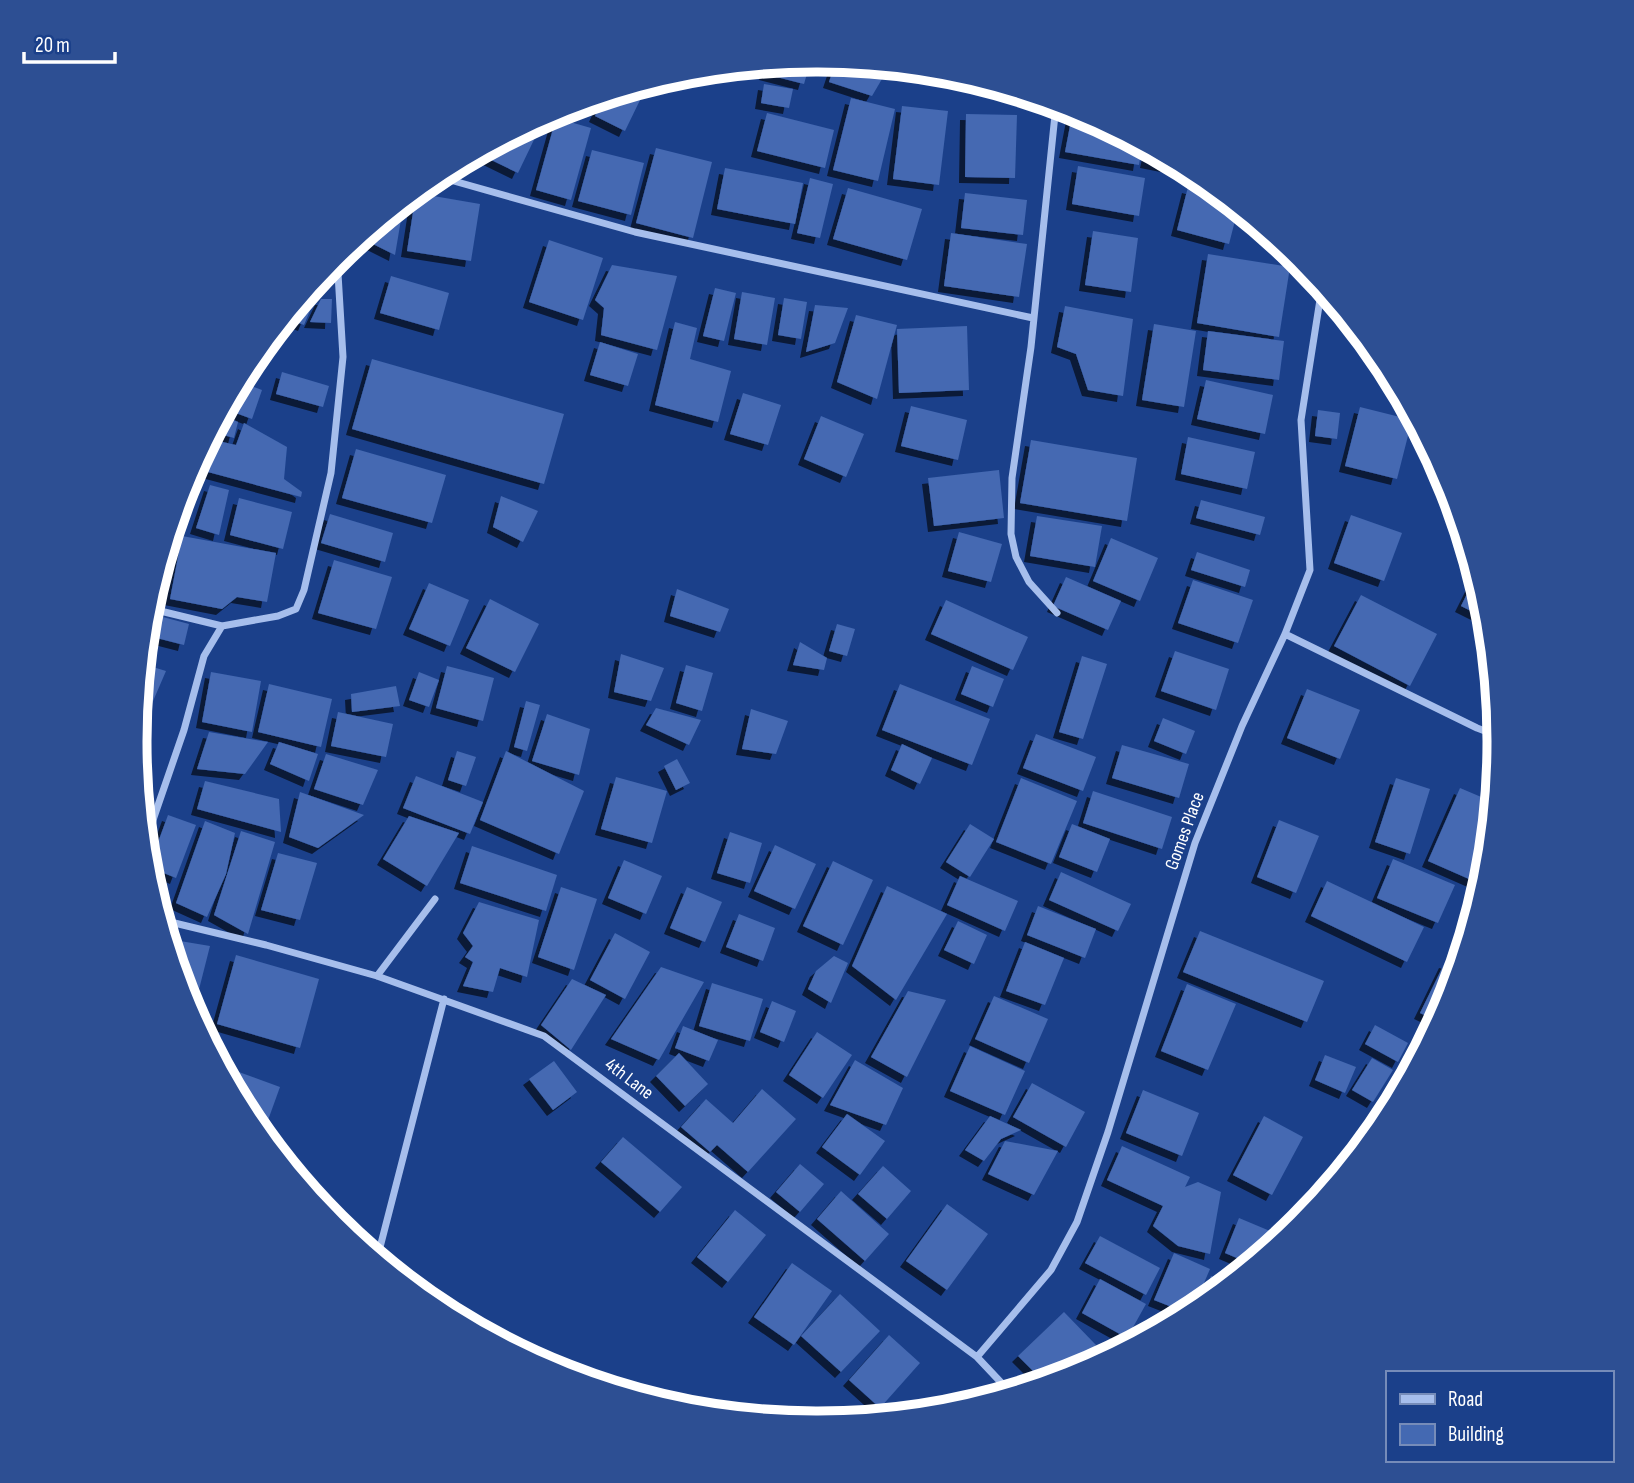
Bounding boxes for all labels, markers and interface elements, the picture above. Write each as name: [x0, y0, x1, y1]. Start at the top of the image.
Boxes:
scale bar: [24, 21, 116, 65]
text: 20 m: [35, 33, 70, 58]
street label: Gomes Place: [1160, 789, 1210, 873]
street label: 4th Lane: [600, 1053, 658, 1105]
legend: [1386, 1371, 1613, 1462]
text: Road: [1448, 1387, 1483, 1412]
text: Building: [1448, 1422, 1504, 1447]

